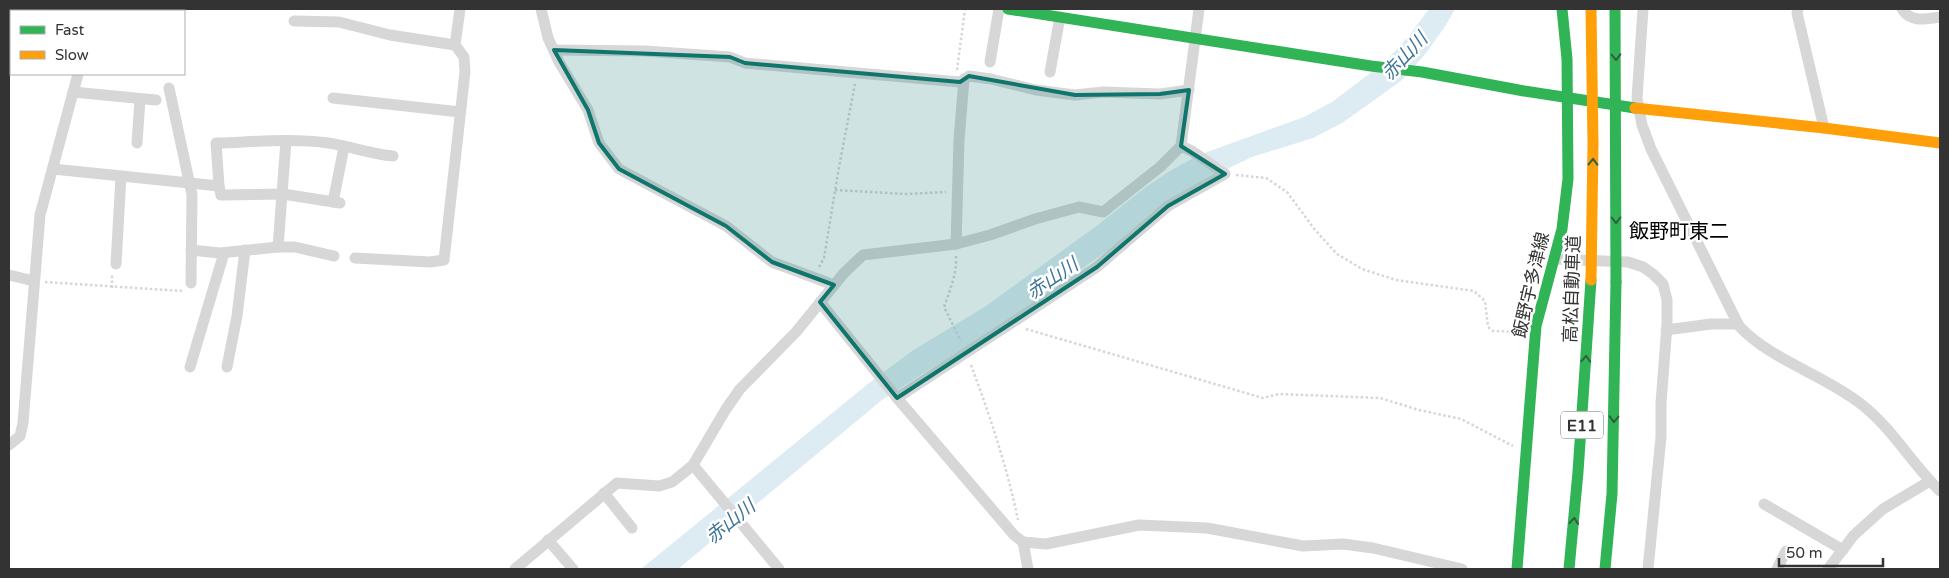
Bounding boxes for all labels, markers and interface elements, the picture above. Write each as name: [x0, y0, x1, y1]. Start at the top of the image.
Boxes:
legend: [10, 10, 185, 75]
text: Fast: [55, 21, 85, 39]
water label: 赤山川: [1377, 27, 1434, 85]
text: Slow: [55, 46, 89, 64]
one-way arrow: [1610, 54, 1621, 62]
one-way arrow: [1587, 157, 1598, 165]
one-way arrow: [1611, 216, 1621, 224]
district label: 飯野町東二: [1629, 220, 1729, 244]
street label: 飯野宇多津線: [1508, 230, 1554, 340]
street label: 高松自動車道: [1559, 235, 1585, 343]
water label: 赤山川: [1023, 253, 1084, 304]
one-way arrow: [1580, 354, 1591, 362]
road number: E11: [1561, 412, 1603, 438]
one-way arrow: [1608, 415, 1619, 423]
water label: 赤山川: [702, 494, 761, 548]
one-way arrow: [1568, 516, 1579, 524]
scale bar: [1779, 536, 1883, 568]
text: 50 m: [1786, 544, 1823, 562]

